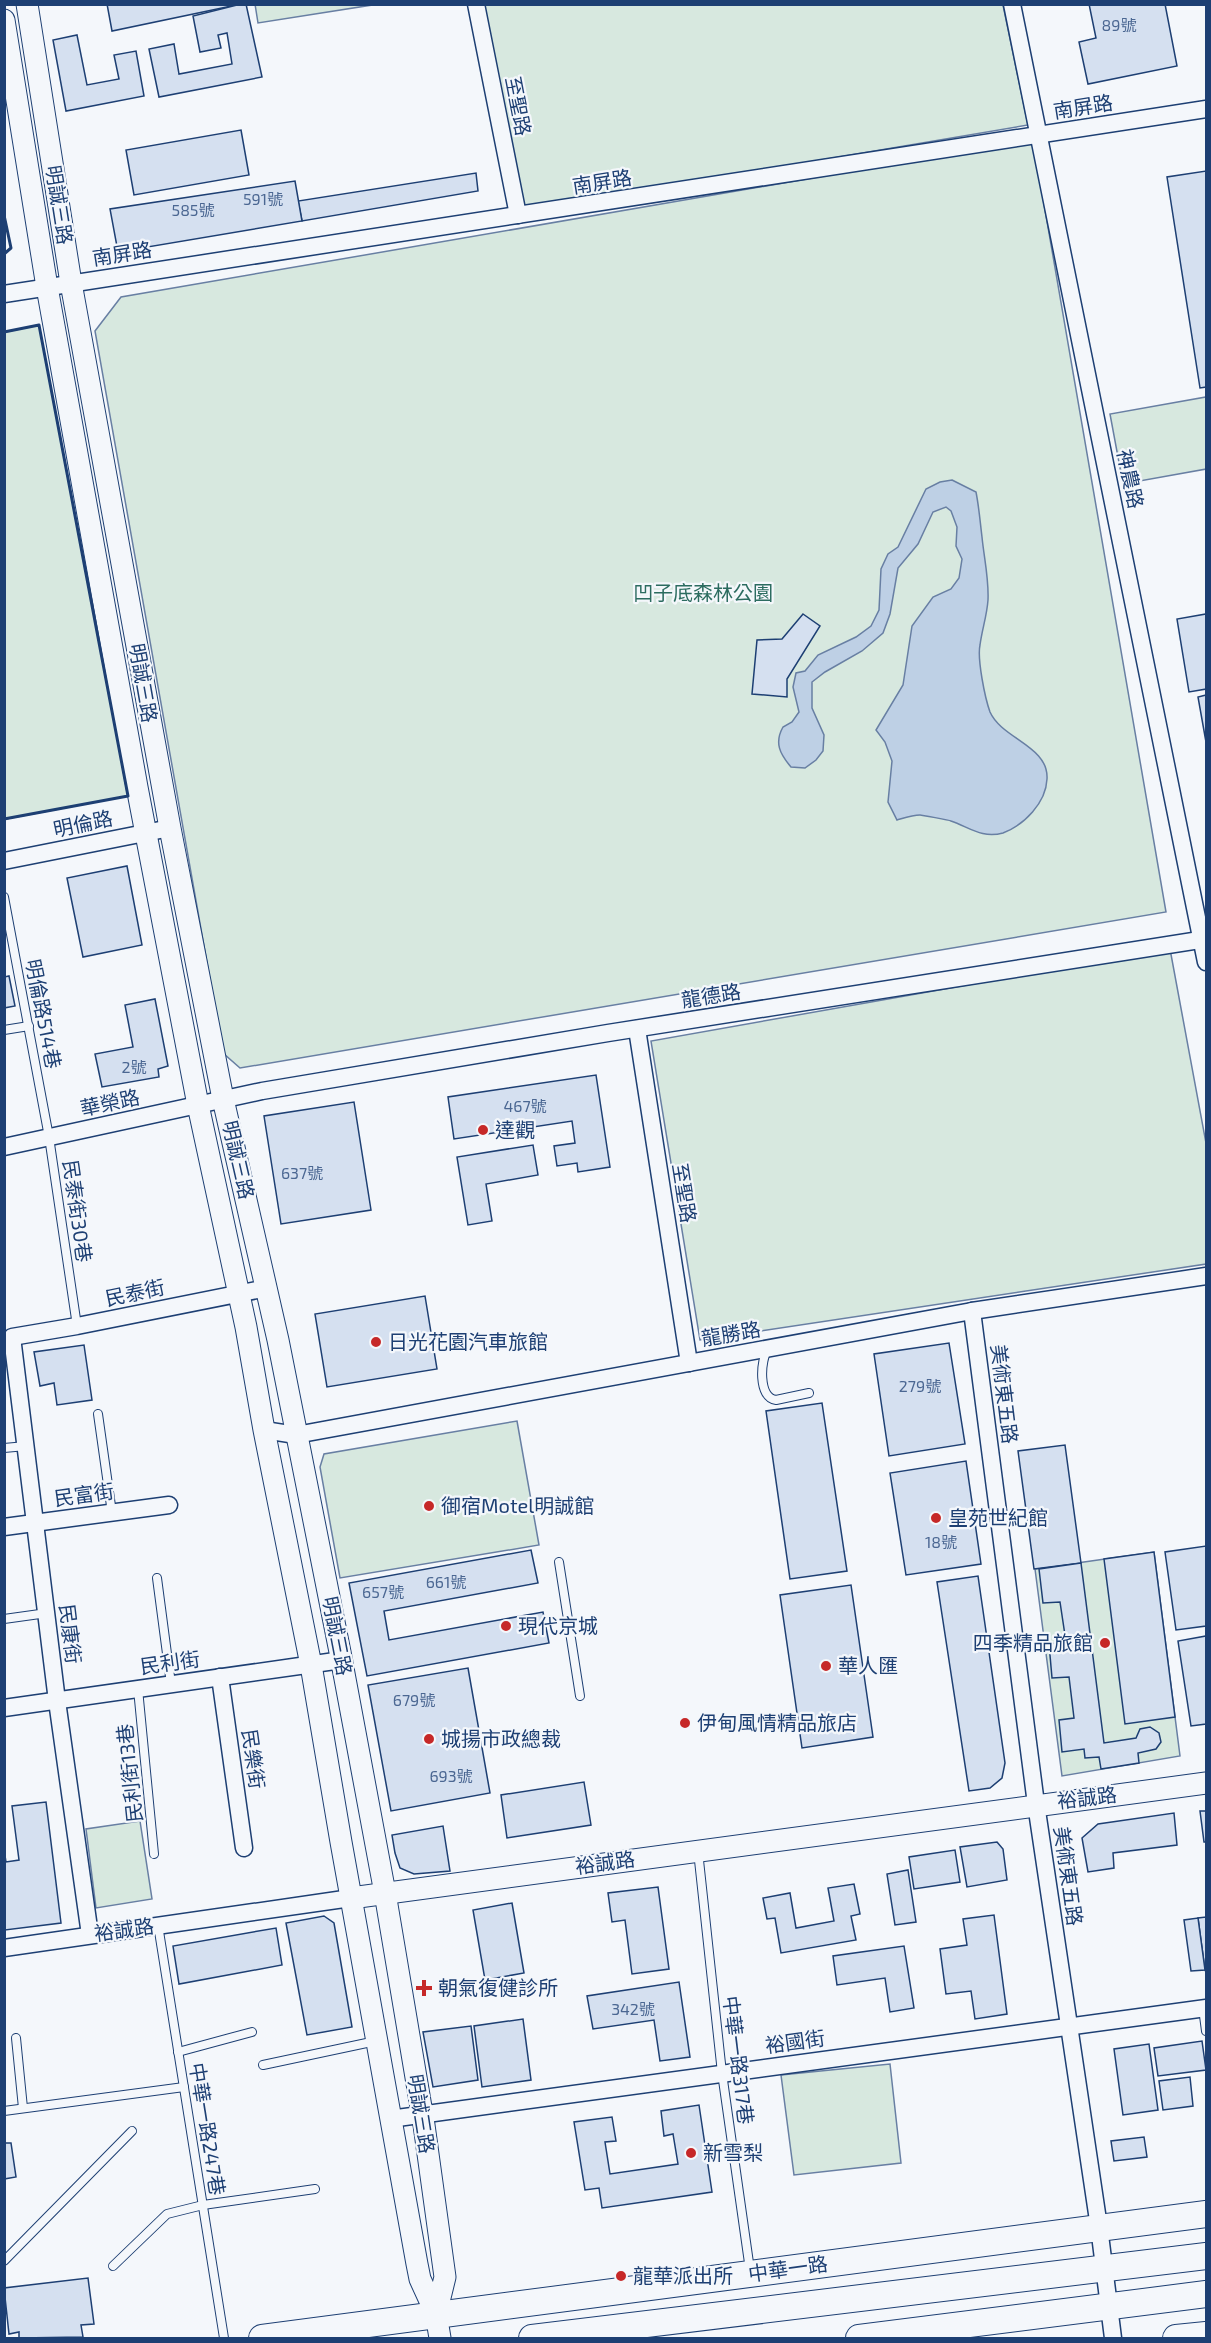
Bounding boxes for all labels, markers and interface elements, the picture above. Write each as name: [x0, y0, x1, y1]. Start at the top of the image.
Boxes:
house number: 89號: [1102, 15, 1136, 34]
street label: 至聖路: [501, 74, 536, 138]
street label: 南屏路: [1051, 89, 1114, 123]
street label: 明誠三路: [42, 163, 78, 246]
street label: 南屏路: [570, 164, 633, 198]
house number: 591號: [243, 189, 283, 208]
house number: 585號: [172, 200, 214, 219]
street label: 南屏路: [90, 236, 153, 270]
street label: 神農路: [1113, 447, 1149, 511]
park label: 凹子底森林公園: [633, 580, 773, 604]
street label: 明誠三路: [125, 641, 163, 724]
street label: 明倫路: [51, 805, 115, 841]
street label: 明倫路514巷: [22, 957, 66, 1071]
street label: 龍德路: [679, 978, 742, 1012]
house number: 2號: [122, 1057, 147, 1076]
street label: 華榮路: [78, 1084, 142, 1120]
house number: 467號: [503, 1096, 547, 1115]
place label: 達觀: [495, 1117, 535, 1141]
street label: 明誠三路: [218, 1118, 260, 1201]
marker: 達觀: [476, 1123, 490, 1137]
street label: 民泰街30巷: [59, 1158, 97, 1264]
street label: 至聖路: [668, 1161, 702, 1224]
house number: 637號: [281, 1163, 323, 1182]
street label: 民泰街: [103, 1274, 167, 1310]
street label: 龍勝路: [699, 1316, 762, 1350]
place label: 日光花園汽車旅館: [388, 1329, 548, 1353]
marker: 日光花園汽車旅館: [369, 1335, 383, 1349]
street label: 美術東五路: [987, 1343, 1023, 1445]
house number: 279號: [899, 1376, 941, 1395]
street label: 民富街: [52, 1478, 115, 1510]
place label: 御宿Motel明誠館: [441, 1493, 594, 1517]
marker: 御宿Motel明誠館: [422, 1499, 436, 1513]
place label: 皇苑世紀館: [948, 1505, 1048, 1529]
marker: 皇苑世紀館: [929, 1511, 943, 1525]
house number: 18號: [925, 1532, 957, 1551]
house number: 661號: [426, 1572, 466, 1591]
house number: 657號: [362, 1582, 404, 1601]
street label: 明誠三路: [319, 1594, 357, 1677]
street label: 民康街: [55, 1603, 87, 1665]
place label: 現代京城: [518, 1613, 598, 1637]
marker: 現代京城: [499, 1619, 513, 1633]
place label: 四季精品旅館: [973, 1630, 1093, 1654]
marker: 四季精品旅館: [1098, 1636, 1112, 1650]
street label: 民利街: [138, 1646, 201, 1678]
place label: 華人匯: [838, 1653, 898, 1677]
marker: 華人匯: [819, 1659, 833, 1673]
house number: 679號: [393, 1690, 435, 1709]
place label: 伊甸風情精品旅店: [697, 1710, 857, 1734]
marker: 伊甸風情精品旅店: [678, 1716, 692, 1730]
street label: 民利街13巷: [112, 1723, 146, 1824]
place label: 城揚市政總裁: [441, 1726, 561, 1750]
street label: 民樂街: [238, 1727, 270, 1790]
marker: 城揚市政總裁: [422, 1732, 436, 1746]
house number: 693號: [429, 1766, 473, 1785]
street label: 裕誠路: [1056, 1781, 1118, 1813]
street label: 美術東五路: [1050, 1825, 1088, 1927]
street label: 裕誠路: [573, 1846, 636, 1878]
street label: 裕誠路: [92, 1913, 155, 1945]
place label: 朝氣復健診所: [438, 1975, 558, 1999]
marker: 朝氣復健診所: [415, 1979, 433, 1997]
street label: 中華一路317巷: [719, 1994, 759, 2126]
house number: 342號: [611, 1999, 655, 2018]
street label: 裕國街: [763, 2025, 826, 2057]
street label: 中華一路247巷: [186, 2061, 230, 2197]
street label: 明誠三路: [404, 2072, 440, 2155]
place label: 新雪梨: [703, 2140, 763, 2164]
marker: 新雪梨: [684, 2146, 698, 2160]
street label: 中華一路: [747, 2251, 829, 2285]
place label: 龍華派出所: [633, 2263, 733, 2287]
marker: 龍華派出所: [614, 2269, 628, 2283]

